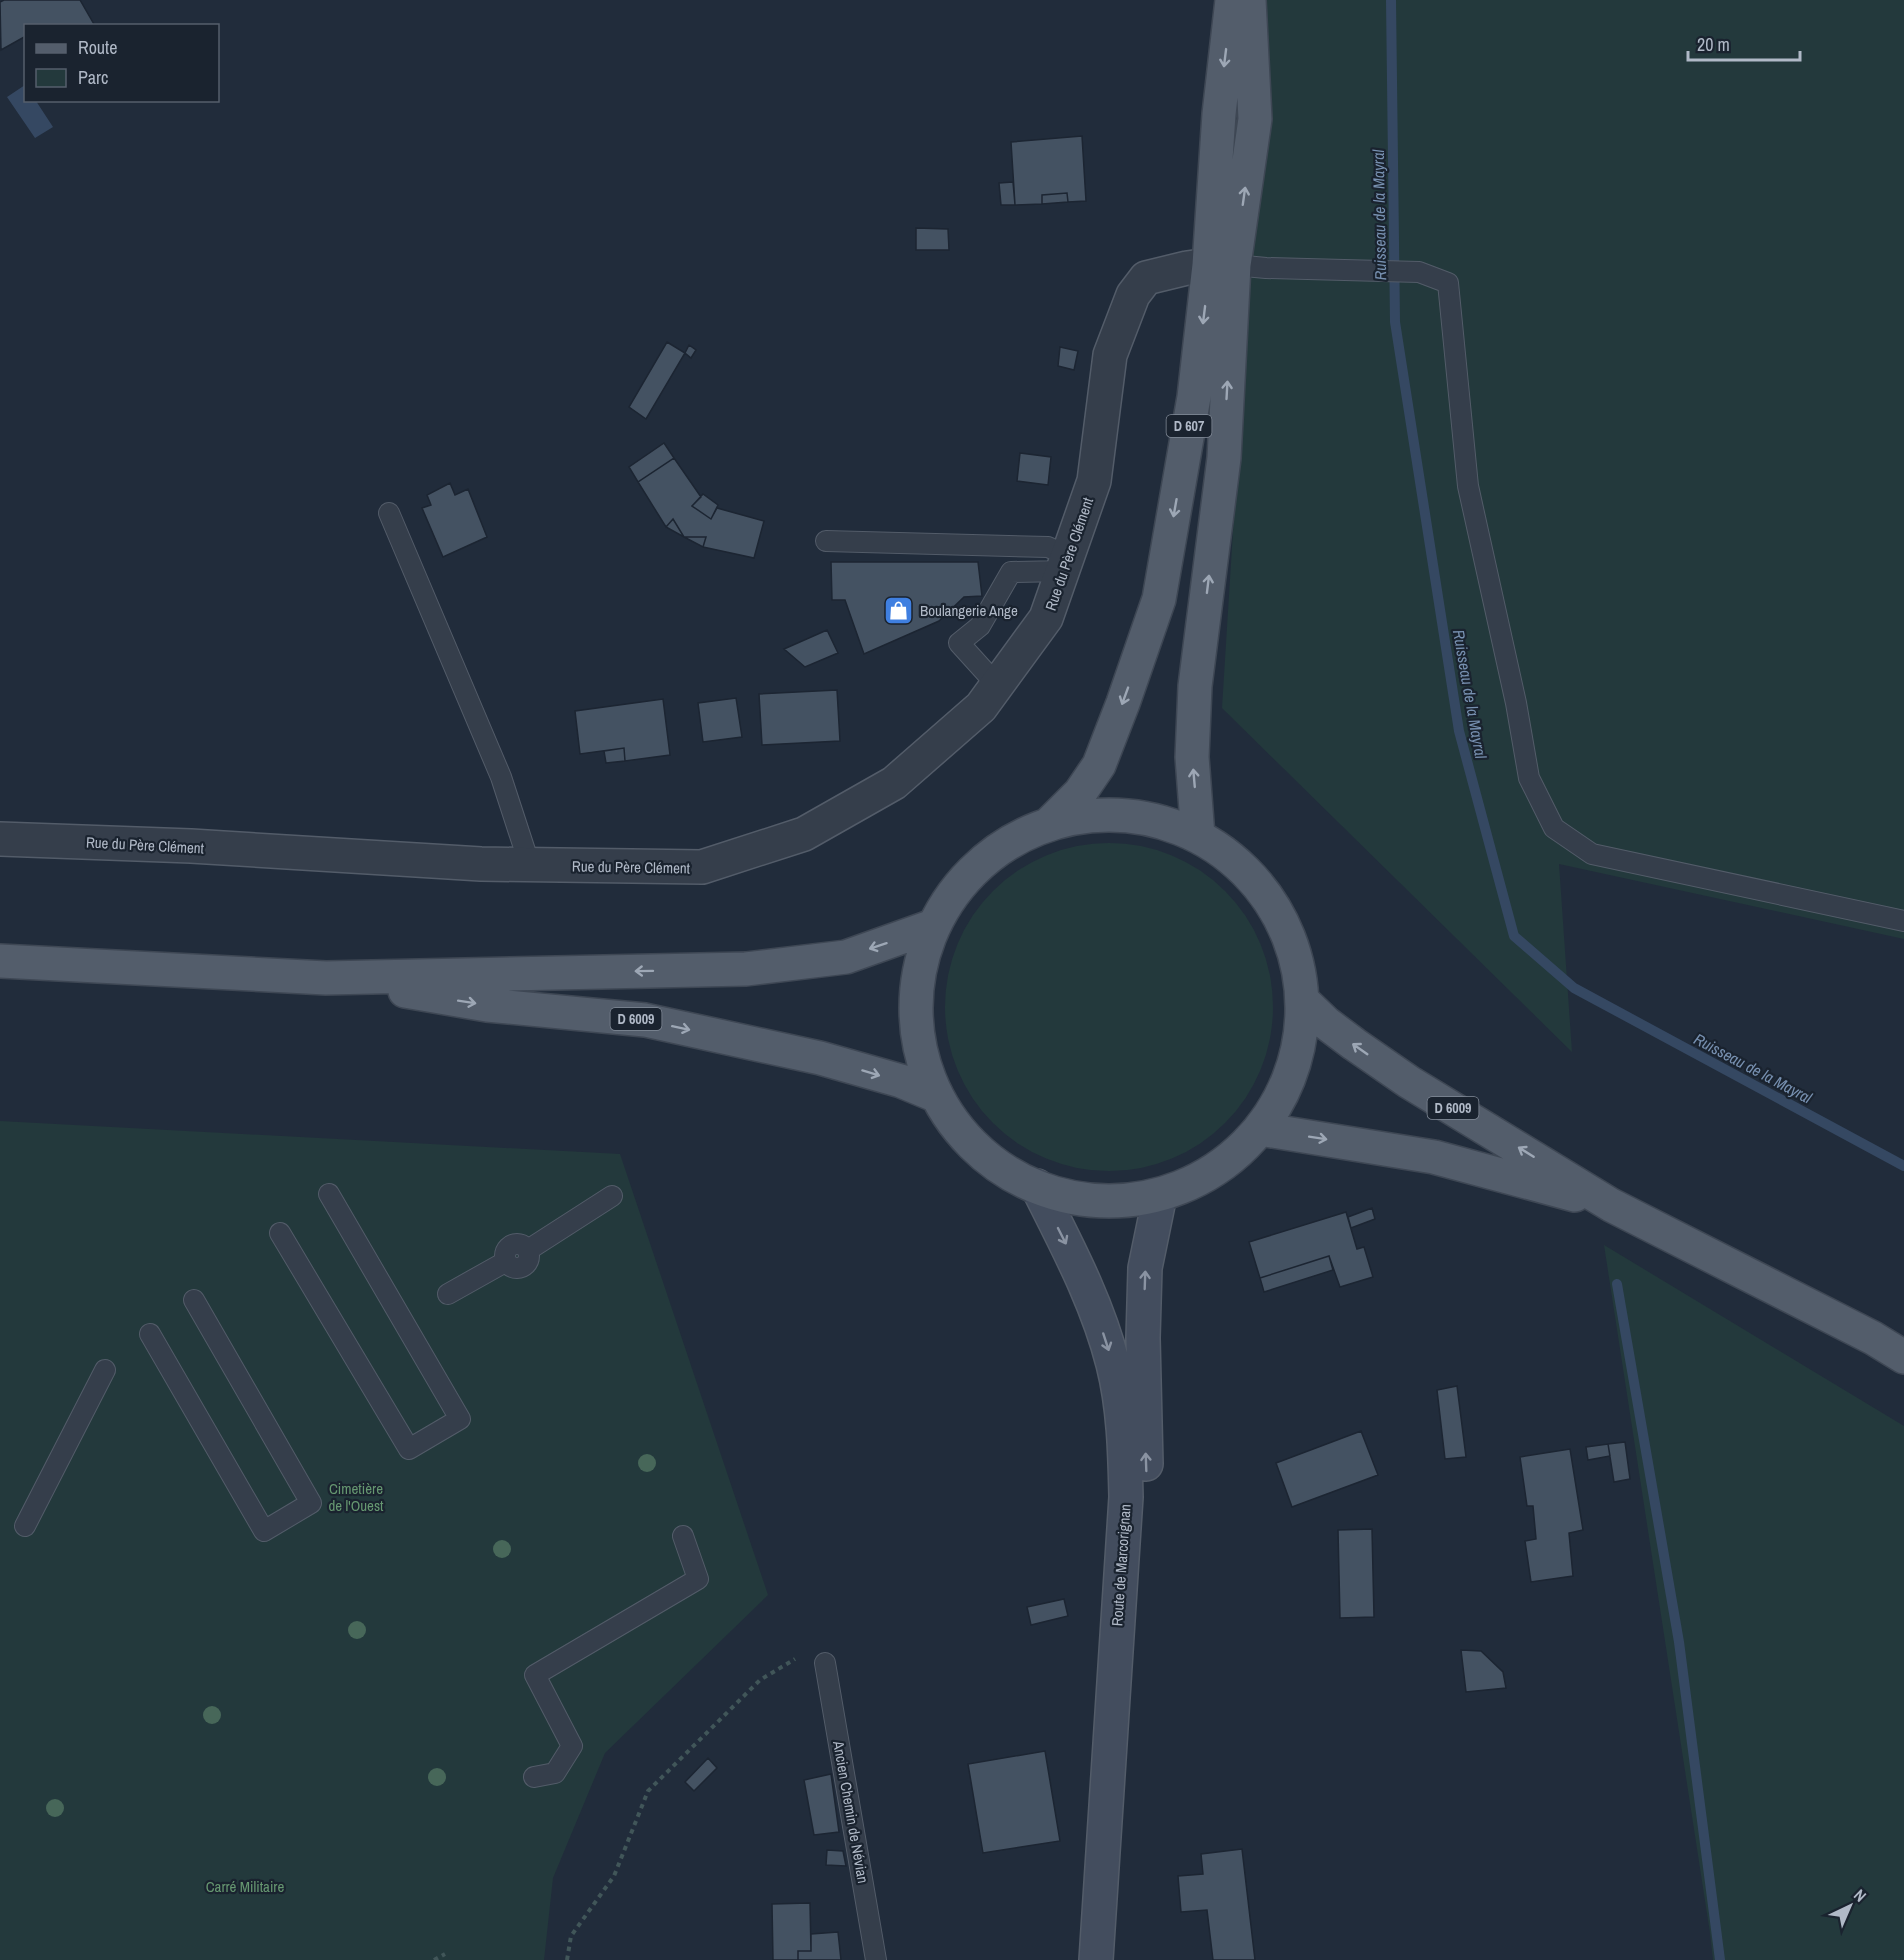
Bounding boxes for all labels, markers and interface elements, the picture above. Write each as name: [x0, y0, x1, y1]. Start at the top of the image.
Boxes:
legend: [24, 24, 219, 102]
scale bar: [1688, 24, 1800, 62]
text: 20 m: [1697, 32, 1730, 57]
text: Route: [78, 35, 117, 60]
one-way arrow: [1219, 48, 1230, 68]
text: Parc: [78, 65, 108, 90]
water label: Ruisseau de la Mayral: [1367, 148, 1391, 280]
one-way arrow: [1239, 186, 1250, 206]
one-way arrow: [1198, 305, 1209, 325]
one-way arrow: [1222, 380, 1233, 400]
road number: D 607: [1166, 415, 1212, 437]
street label: Rue du Père Clément: [1040, 494, 1098, 613]
one-way arrow: [1169, 498, 1180, 517]
one-way arrow: [1203, 574, 1214, 594]
shop icon: Boulangerie Ange: [883, 594, 915, 626]
place label: Boulangerie Ange: [920, 600, 1018, 621]
water label: Ruisseau de la Mayral: [1448, 628, 1492, 761]
one-way arrow: [1119, 686, 1130, 705]
one-way arrow: [1188, 768, 1199, 788]
street label: Rue du Père Clément: [85, 831, 205, 859]
street label: Rue du Père Clément: [572, 855, 691, 879]
one-way arrow: [869, 942, 888, 953]
one-way arrow: [634, 965, 654, 977]
one-way arrow: [457, 996, 476, 1007]
road number: D 6009: [610, 1008, 662, 1030]
one-way arrow: [671, 1022, 690, 1034]
water label: Ruisseau de la Mayral: [1690, 1028, 1817, 1109]
one-way arrow: [1353, 1043, 1369, 1055]
one-way arrow: [861, 1068, 880, 1079]
road number: D 6009: [1428, 1097, 1478, 1119]
one-way arrow: [1307, 1133, 1327, 1144]
one-way arrow: [1518, 1146, 1535, 1158]
one-way arrow: [1057, 1227, 1068, 1245]
one-way arrow: [1139, 1270, 1150, 1290]
one-way arrow: [1101, 1332, 1112, 1351]
one-way arrow: [1141, 1452, 1152, 1472]
park label: Cimetière de l'Ouest: [328, 1478, 384, 1516]
street label: Route de Marcorignan: [1106, 1503, 1136, 1627]
street label: Ancien Chemin de Névian: [828, 1738, 874, 1885]
park label: Carré Militaire: [206, 1876, 284, 1897]
north arrow: [1820, 1876, 1880, 1936]
text: N: [1849, 1884, 1871, 1906]

